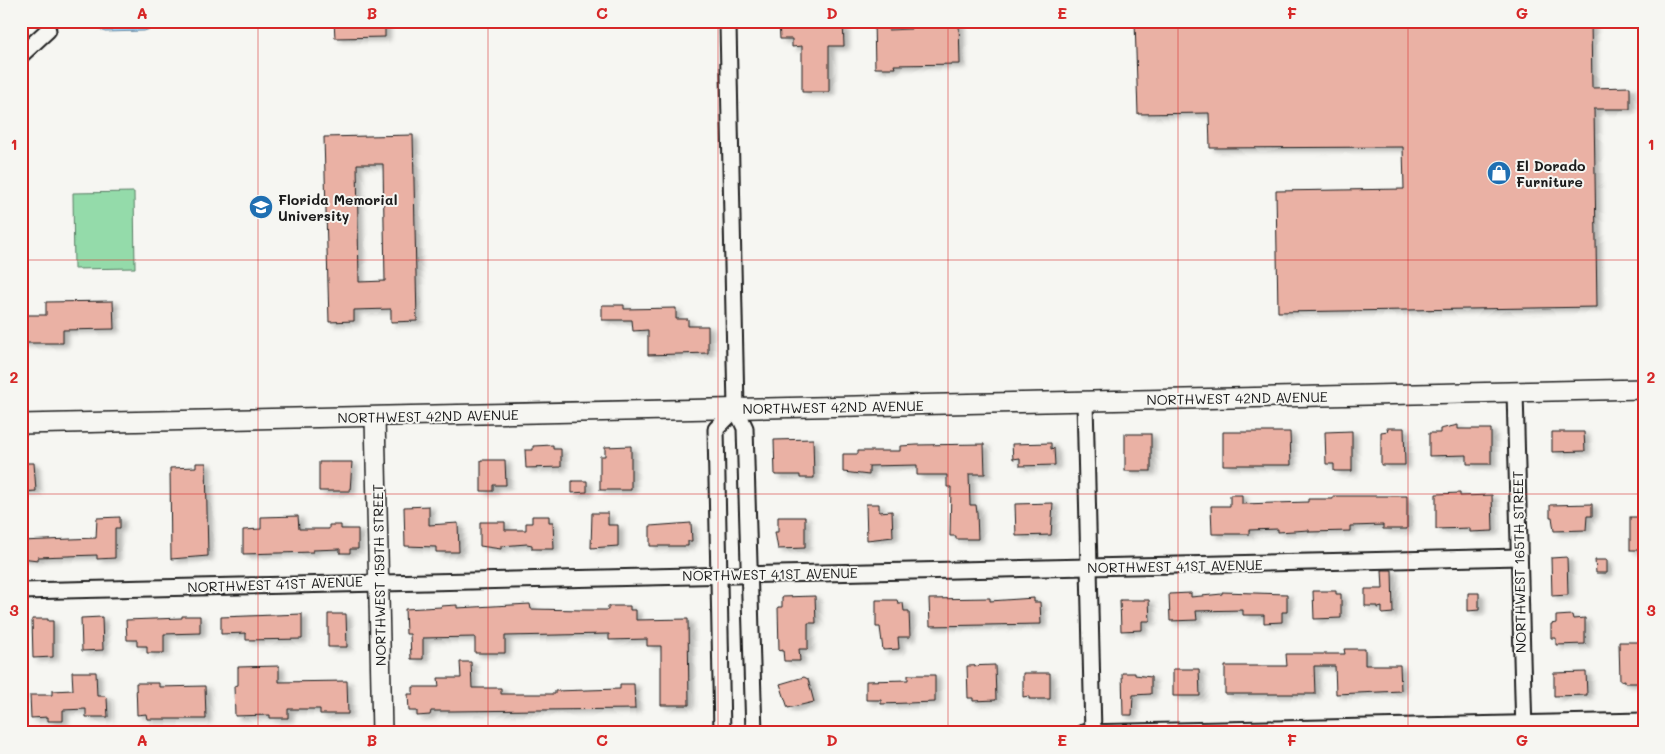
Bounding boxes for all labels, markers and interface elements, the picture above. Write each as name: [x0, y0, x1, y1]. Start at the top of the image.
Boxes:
text: A: [136, 2, 148, 23]
text: B: [367, 2, 377, 23]
text: C: [596, 2, 608, 23]
text: D: [826, 2, 838, 23]
text: E: [1057, 2, 1067, 23]
text: F: [1287, 2, 1297, 23]
text: G: [1516, 2, 1528, 23]
text: 1: [10, 133, 18, 154]
text: 1: [1647, 133, 1655, 154]
place label: El Dorado Furniture: [1516, 156, 1586, 191]
shop icon: El Dorado Furniture: [1486, 160, 1512, 186]
place label: Florida Memorial University: [278, 190, 397, 225]
school or university icon: Florida Memorial University: [248, 194, 274, 220]
text: 2: [10, 366, 19, 387]
text: 2: [1647, 366, 1656, 387]
street label: NORTHWEST 42ND AVENUE: [1146, 387, 1328, 409]
street label: NORTHWEST 42ND AVENUE: [742, 396, 924, 418]
street label: NORTHWEST 42ND AVENUE: [337, 405, 519, 427]
street label: NORTHWEST 165TH STREET: [1508, 471, 1530, 653]
street label: NORTHWEST 159TH STREET: [368, 484, 390, 666]
street label: NORTHWEST 41ST AVENUE: [1087, 555, 1263, 577]
street label: NORTHWEST 41ST AVENUE: [682, 563, 858, 585]
street label: NORTHWEST 41ST AVENUE: [187, 571, 363, 597]
text: 3: [9, 599, 19, 620]
text: 3: [1646, 599, 1656, 620]
text: A: [136, 729, 148, 750]
text: B: [367, 729, 377, 750]
text: C: [596, 729, 608, 750]
text: D: [826, 729, 838, 750]
text: E: [1057, 729, 1067, 750]
text: F: [1287, 729, 1297, 750]
text: G: [1516, 729, 1528, 750]

